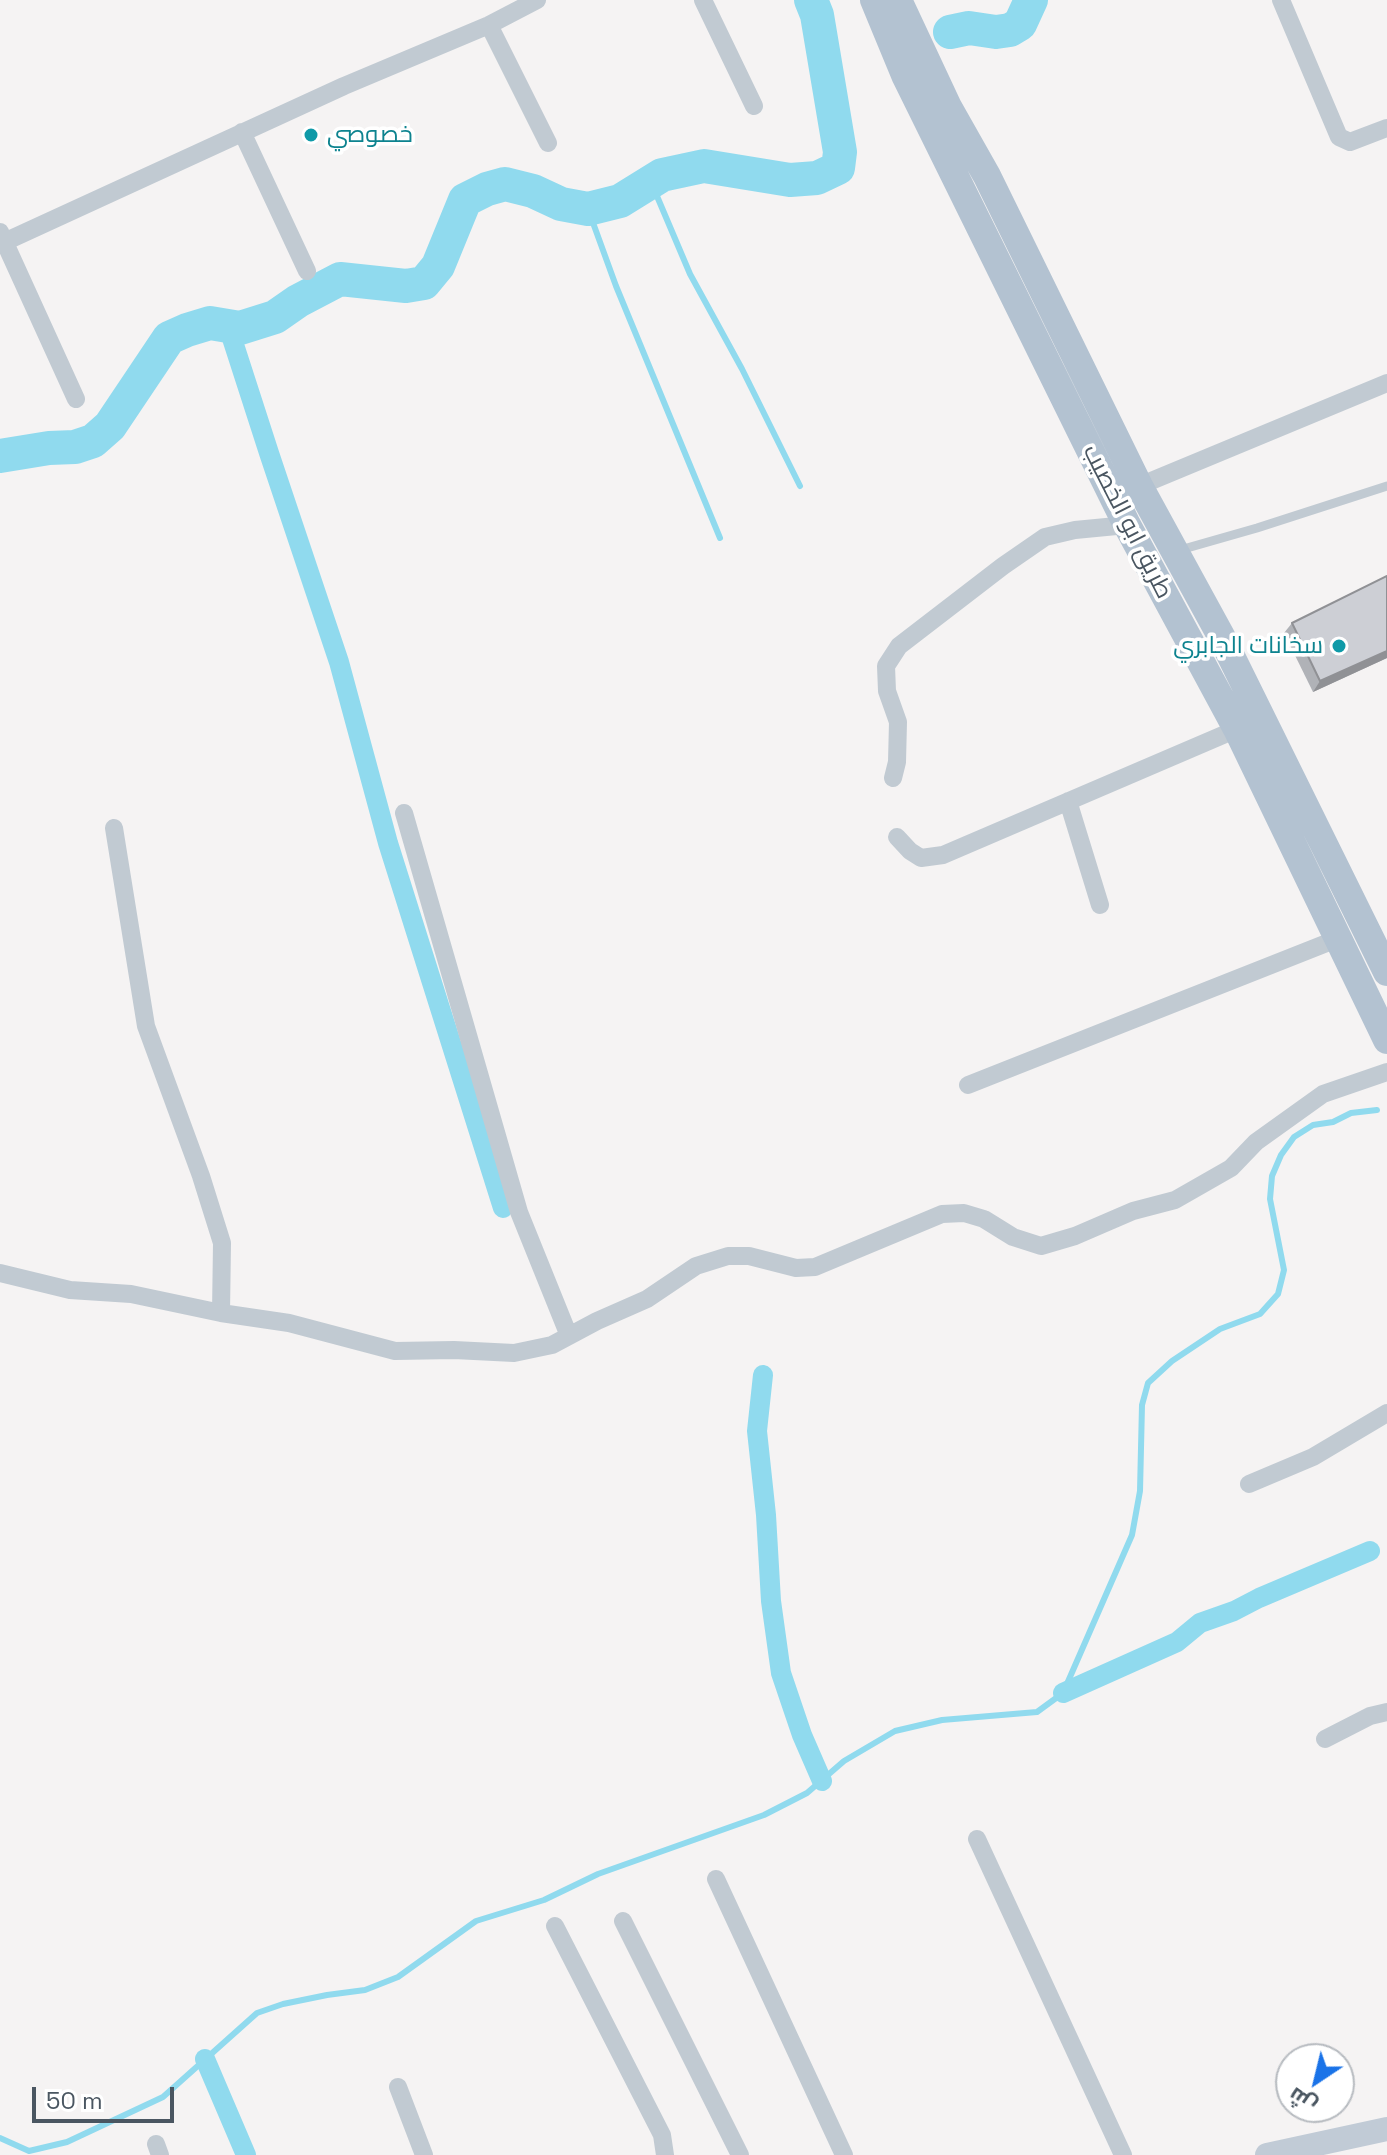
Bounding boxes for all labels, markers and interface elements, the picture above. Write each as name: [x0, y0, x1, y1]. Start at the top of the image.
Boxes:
place label: خصوصي: [327, 121, 413, 149]
marker: خصوصي: [302, 126, 320, 144]
street label: طريق ابو الخصيب: [1076, 440, 1178, 604]
place label: سخانات الجابري: [1173, 632, 1323, 660]
marker: سخانات الجابري: [1330, 637, 1348, 655]
north arrow: [1275, 2043, 1355, 2123]
scale bar: [36, 2071, 178, 2121]
text: ش: [1283, 2081, 1322, 2121]
text: 50 m: [46, 2085, 103, 2116]

